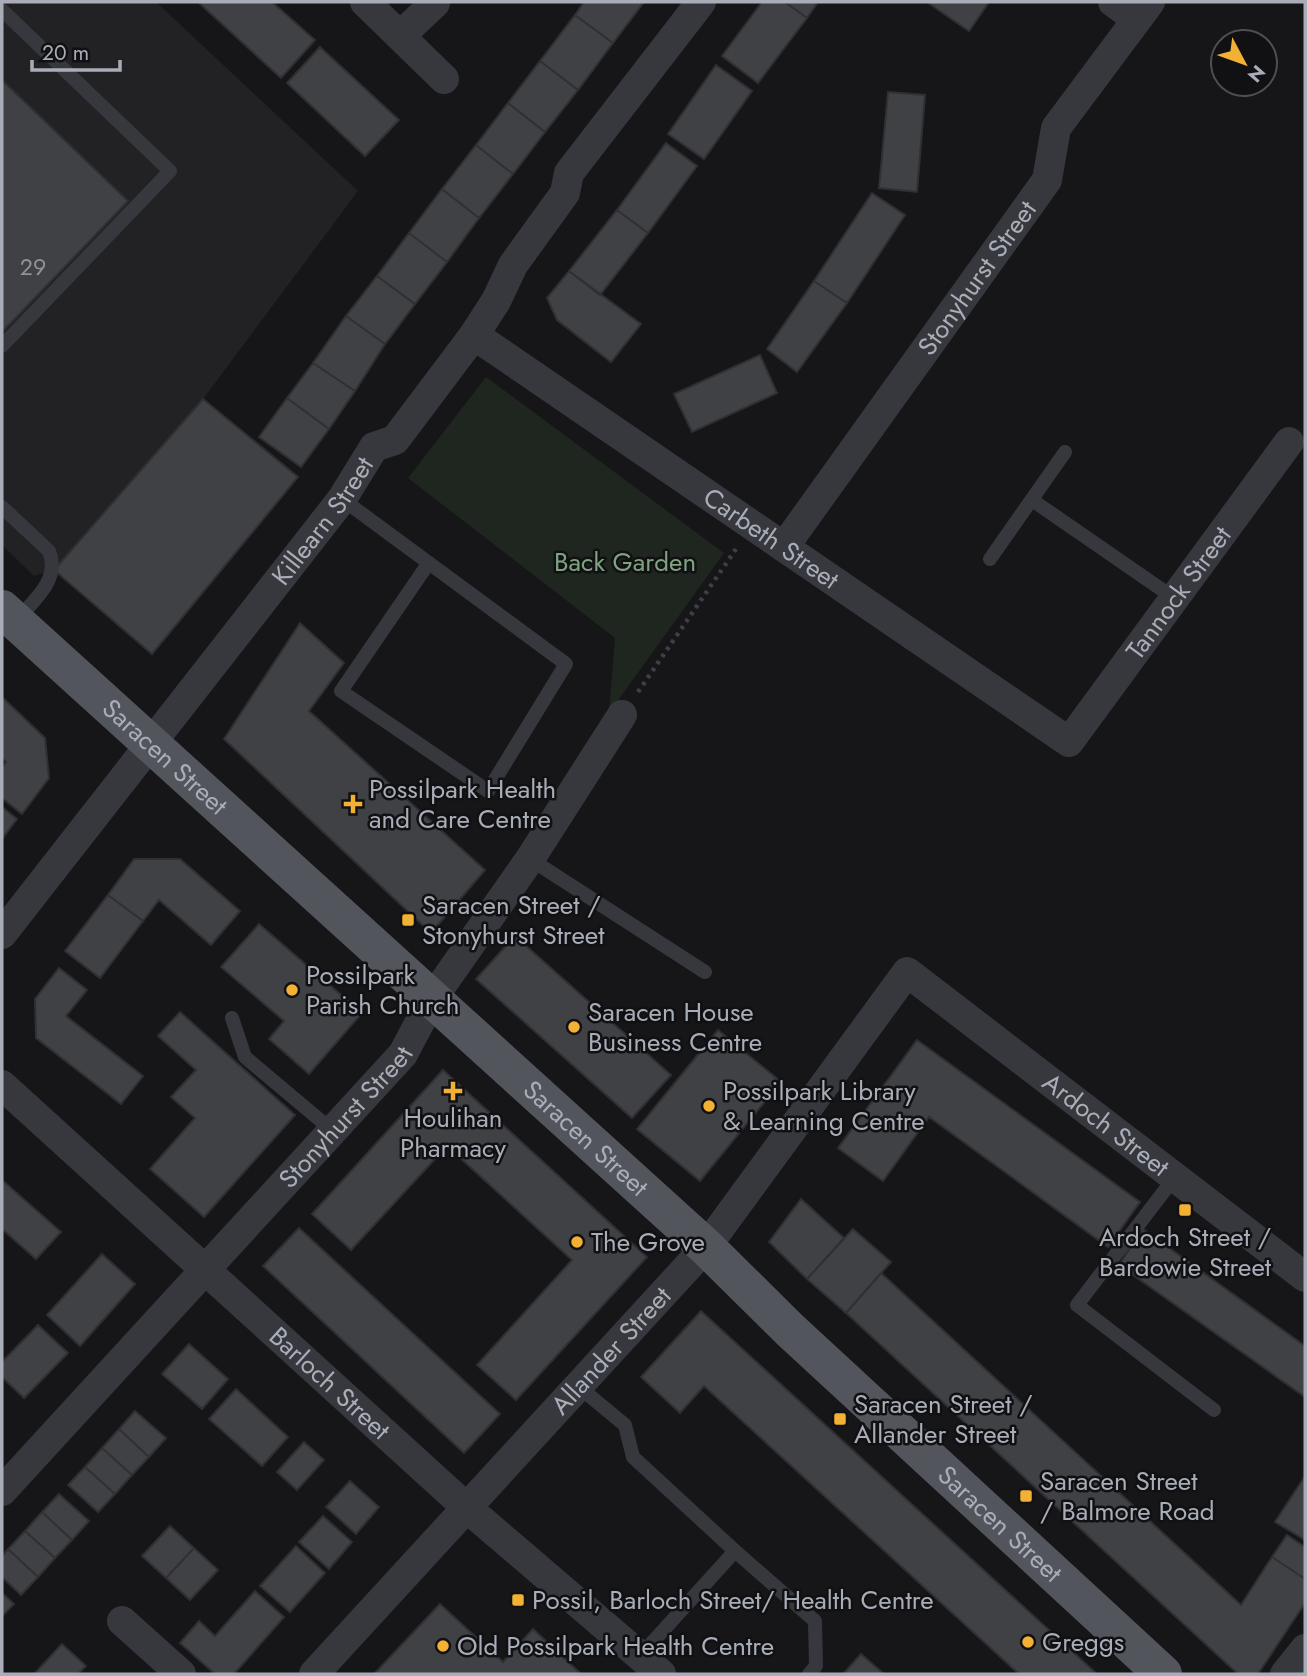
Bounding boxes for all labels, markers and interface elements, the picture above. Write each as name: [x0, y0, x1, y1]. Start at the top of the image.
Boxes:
scale bar: [32, 28, 119, 72]
north arrow: [1209, 28, 1279, 98]
text: 20 m: [42, 38, 89, 68]
text: N: [1241, 59, 1272, 88]
street label: Stonyhurst Street: [908, 192, 1046, 363]
house number: 29: [20, 250, 46, 284]
street label: Killearn Street: [262, 449, 383, 593]
street label: Carbeth Street: [696, 478, 847, 599]
street label: Tannock Street: [1117, 517, 1241, 667]
park label: Back Garden: [554, 543, 696, 581]
street label: Saracen Street: [94, 690, 237, 824]
place label: Possilpark Health and Care Centre: [369, 770, 556, 838]
marker: Possilpark Health and Care Centre: [343, 794, 363, 814]
place label: Saracen Street / Stonyhurst Street: [422, 886, 605, 954]
marker: Saracen Street / Stonyhurst Street: [400, 912, 416, 928]
place label: Possilpark Parish Church: [306, 956, 459, 1024]
marker: Possilpark Parish Church: [284, 982, 300, 998]
place label: Saracen House Business Centre: [588, 993, 762, 1061]
marker: Saracen House Business Centre: [566, 1019, 582, 1035]
street label: Stonyhurst Street: [270, 1039, 423, 1197]
street label: Ardoch Street: [1034, 1063, 1178, 1186]
street label: Saracen Street: [515, 1071, 658, 1206]
place label: Possilpark Library & Learning Centre: [723, 1072, 925, 1140]
marker: Houlihan Pharmacy: [445, 1083, 461, 1099]
marker: Possilpark Library & Learning Centre: [701, 1098, 717, 1114]
place label: Houlihan Pharmacy: [400, 1099, 507, 1167]
marker: Ardoch Street / Bardowie Street: [1177, 1202, 1193, 1218]
place label: Ardoch Street / Bardowie Street: [1099, 1218, 1272, 1286]
place label: The Grove: [591, 1223, 705, 1261]
marker: The Grove: [569, 1234, 585, 1250]
street label: Allander Street: [542, 1277, 680, 1423]
street label: Barloch Street: [261, 1318, 399, 1449]
place label: Saracen Street / Allander Street: [854, 1385, 1033, 1453]
marker: Saracen Street / Allander Street: [832, 1411, 848, 1427]
street label: Saracen Street: [929, 1456, 1071, 1592]
place label: Saracen Street / Balmore Road: [1040, 1462, 1214, 1530]
marker: Saracen Street / Balmore Road: [1018, 1488, 1034, 1504]
place label: Possil, Barloch Street/ Health Centre: [532, 1581, 934, 1619]
marker: Possil, Barloch Street/ Health Centre: [510, 1592, 526, 1608]
place label: Greggs: [1042, 1623, 1124, 1661]
place label: Old Possilpark Health Centre: [457, 1627, 774, 1665]
marker: Greggs: [1020, 1634, 1036, 1650]
marker: Old Possilpark Health Centre: [435, 1638, 451, 1654]

